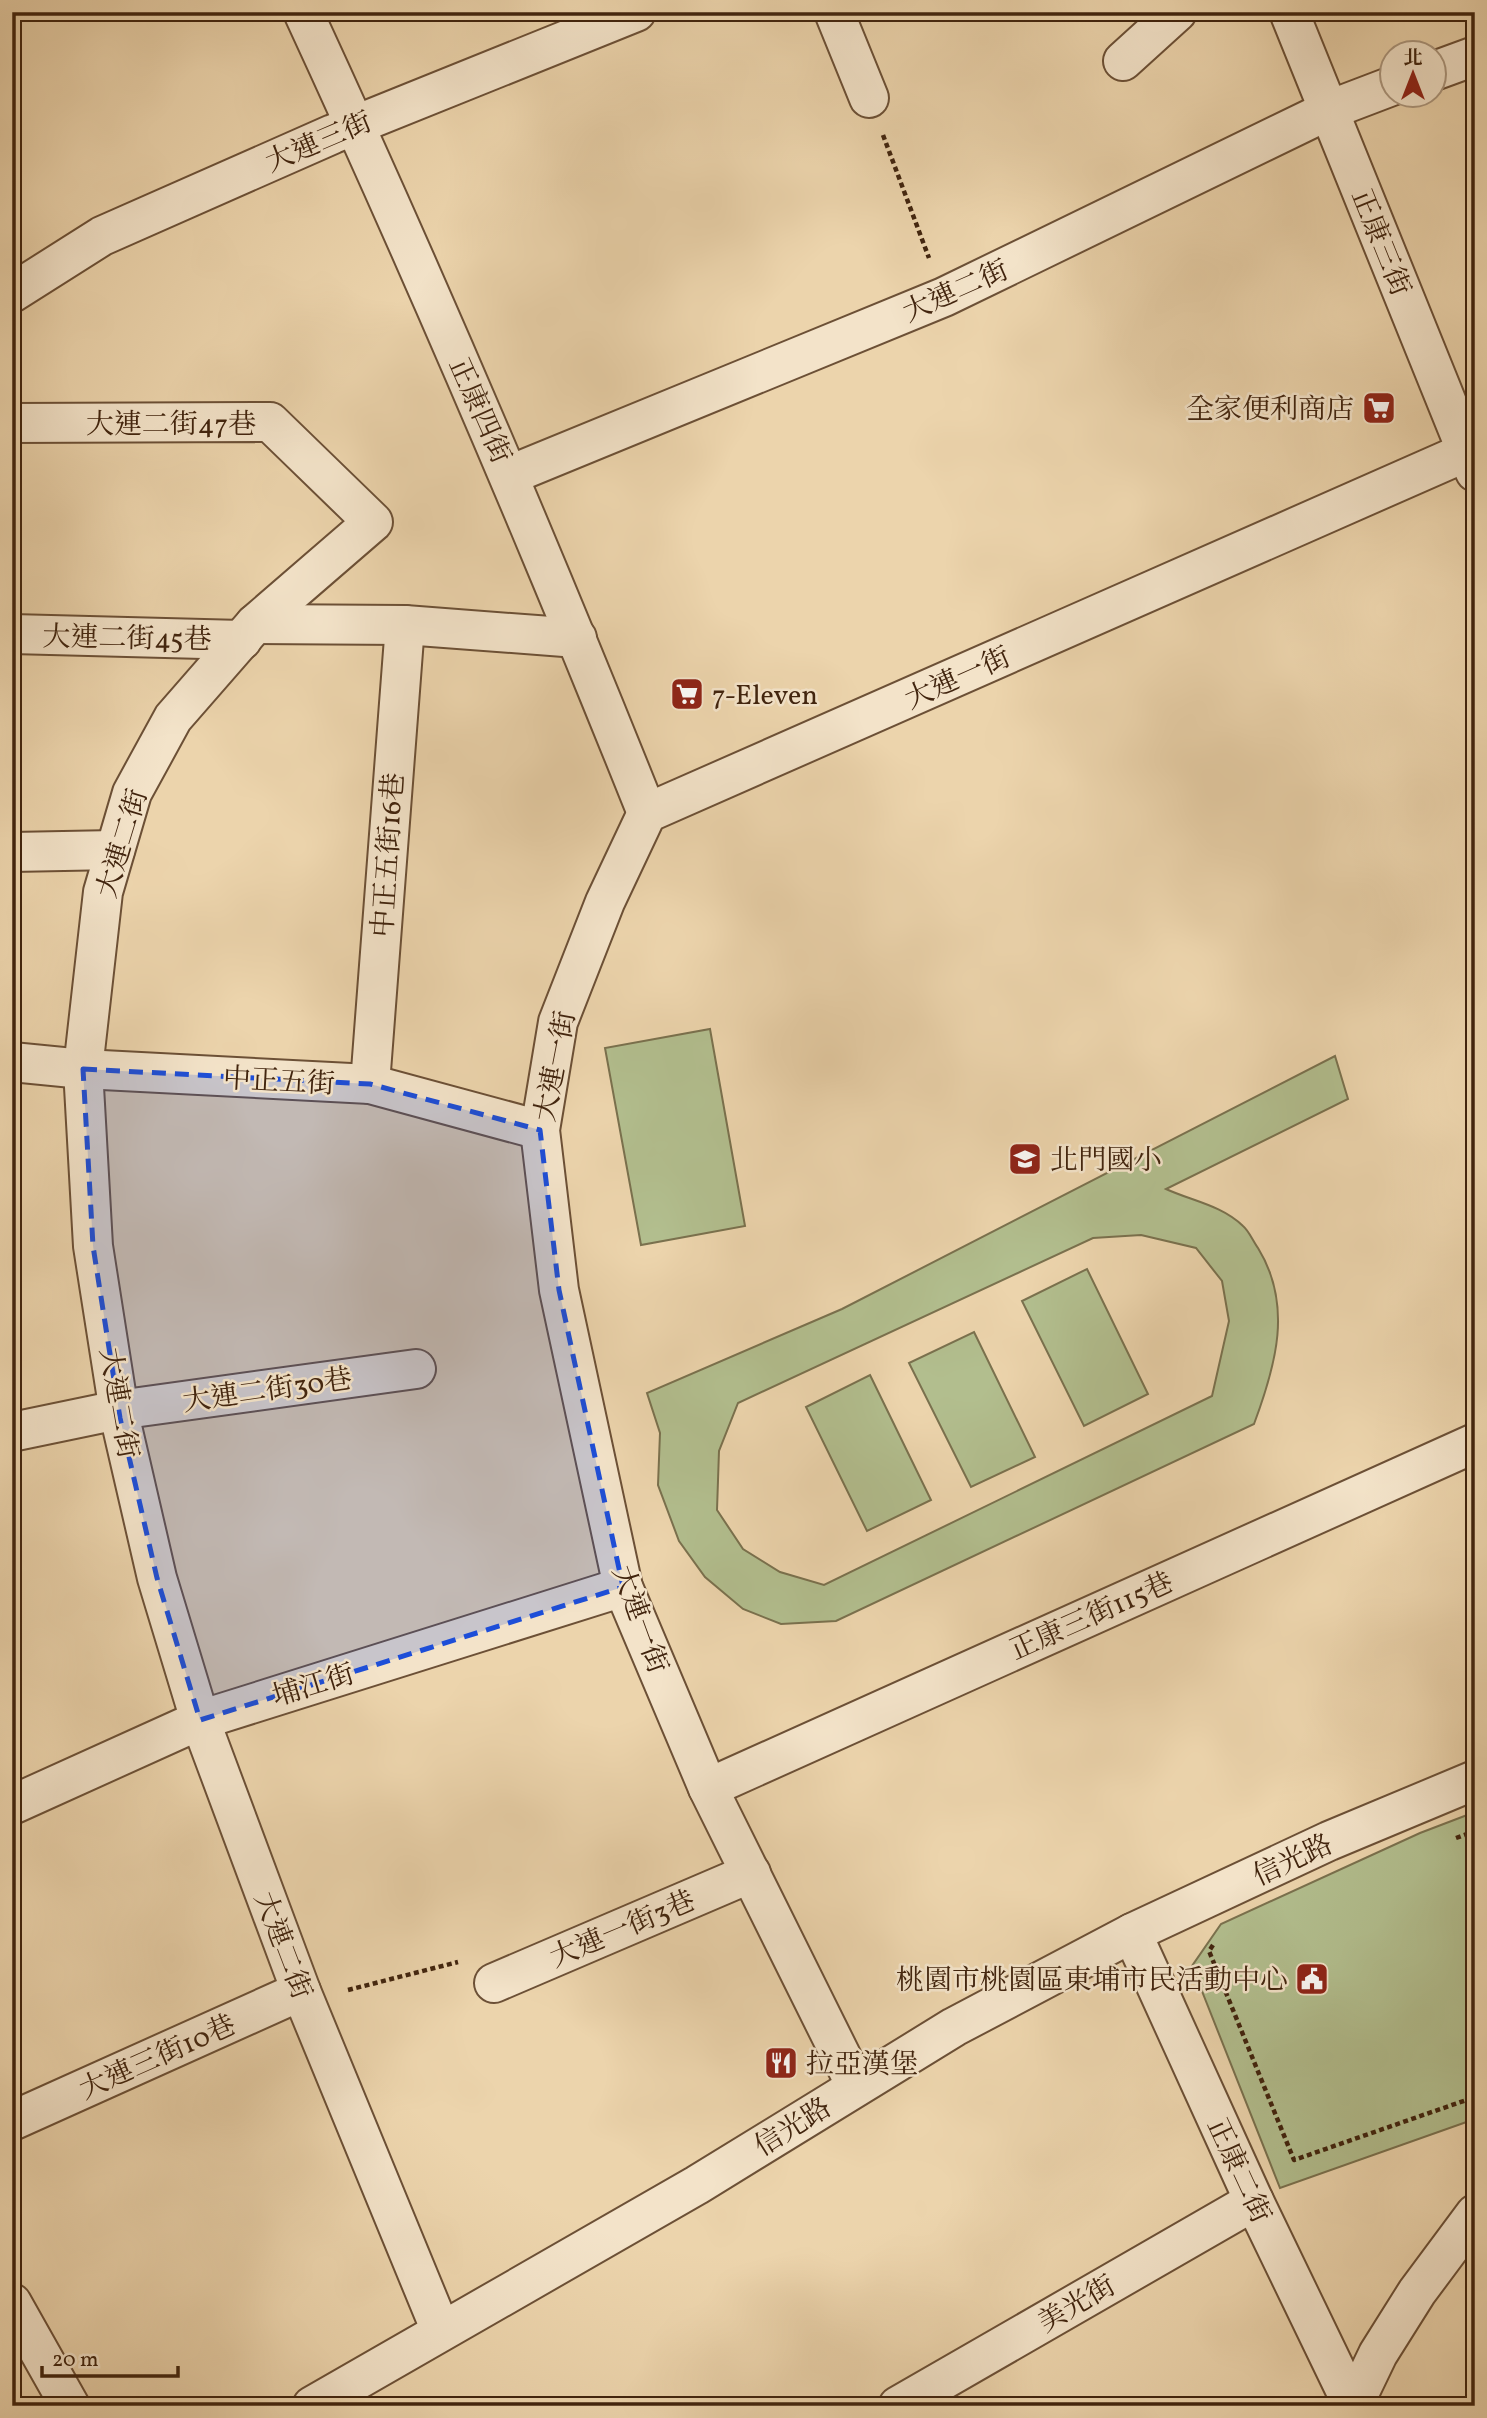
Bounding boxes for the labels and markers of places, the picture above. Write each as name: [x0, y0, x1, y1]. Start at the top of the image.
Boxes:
supermarket icon: 全家便利商店: [1360, 389, 1398, 427]
place label: 全家便利商店: [1186, 391, 1354, 430]
supermarket icon: 7-Eleven: [668, 675, 706, 713]
place label: 7-Eleven: [712, 677, 818, 716]
school or university icon: 北門國小: [1006, 1140, 1044, 1178]
place label: 北門國小: [1050, 1142, 1162, 1181]
public building icon: 桃園市桃園區東埔市民活動中心: [1293, 1960, 1331, 1998]
place label: 桃園市桃園區東埔市民活動中心: [896, 1962, 1288, 2001]
restaurant icon: 拉亞漢堡: [762, 2044, 800, 2082]
place label: 拉亞漢堡: [806, 2046, 918, 2085]

